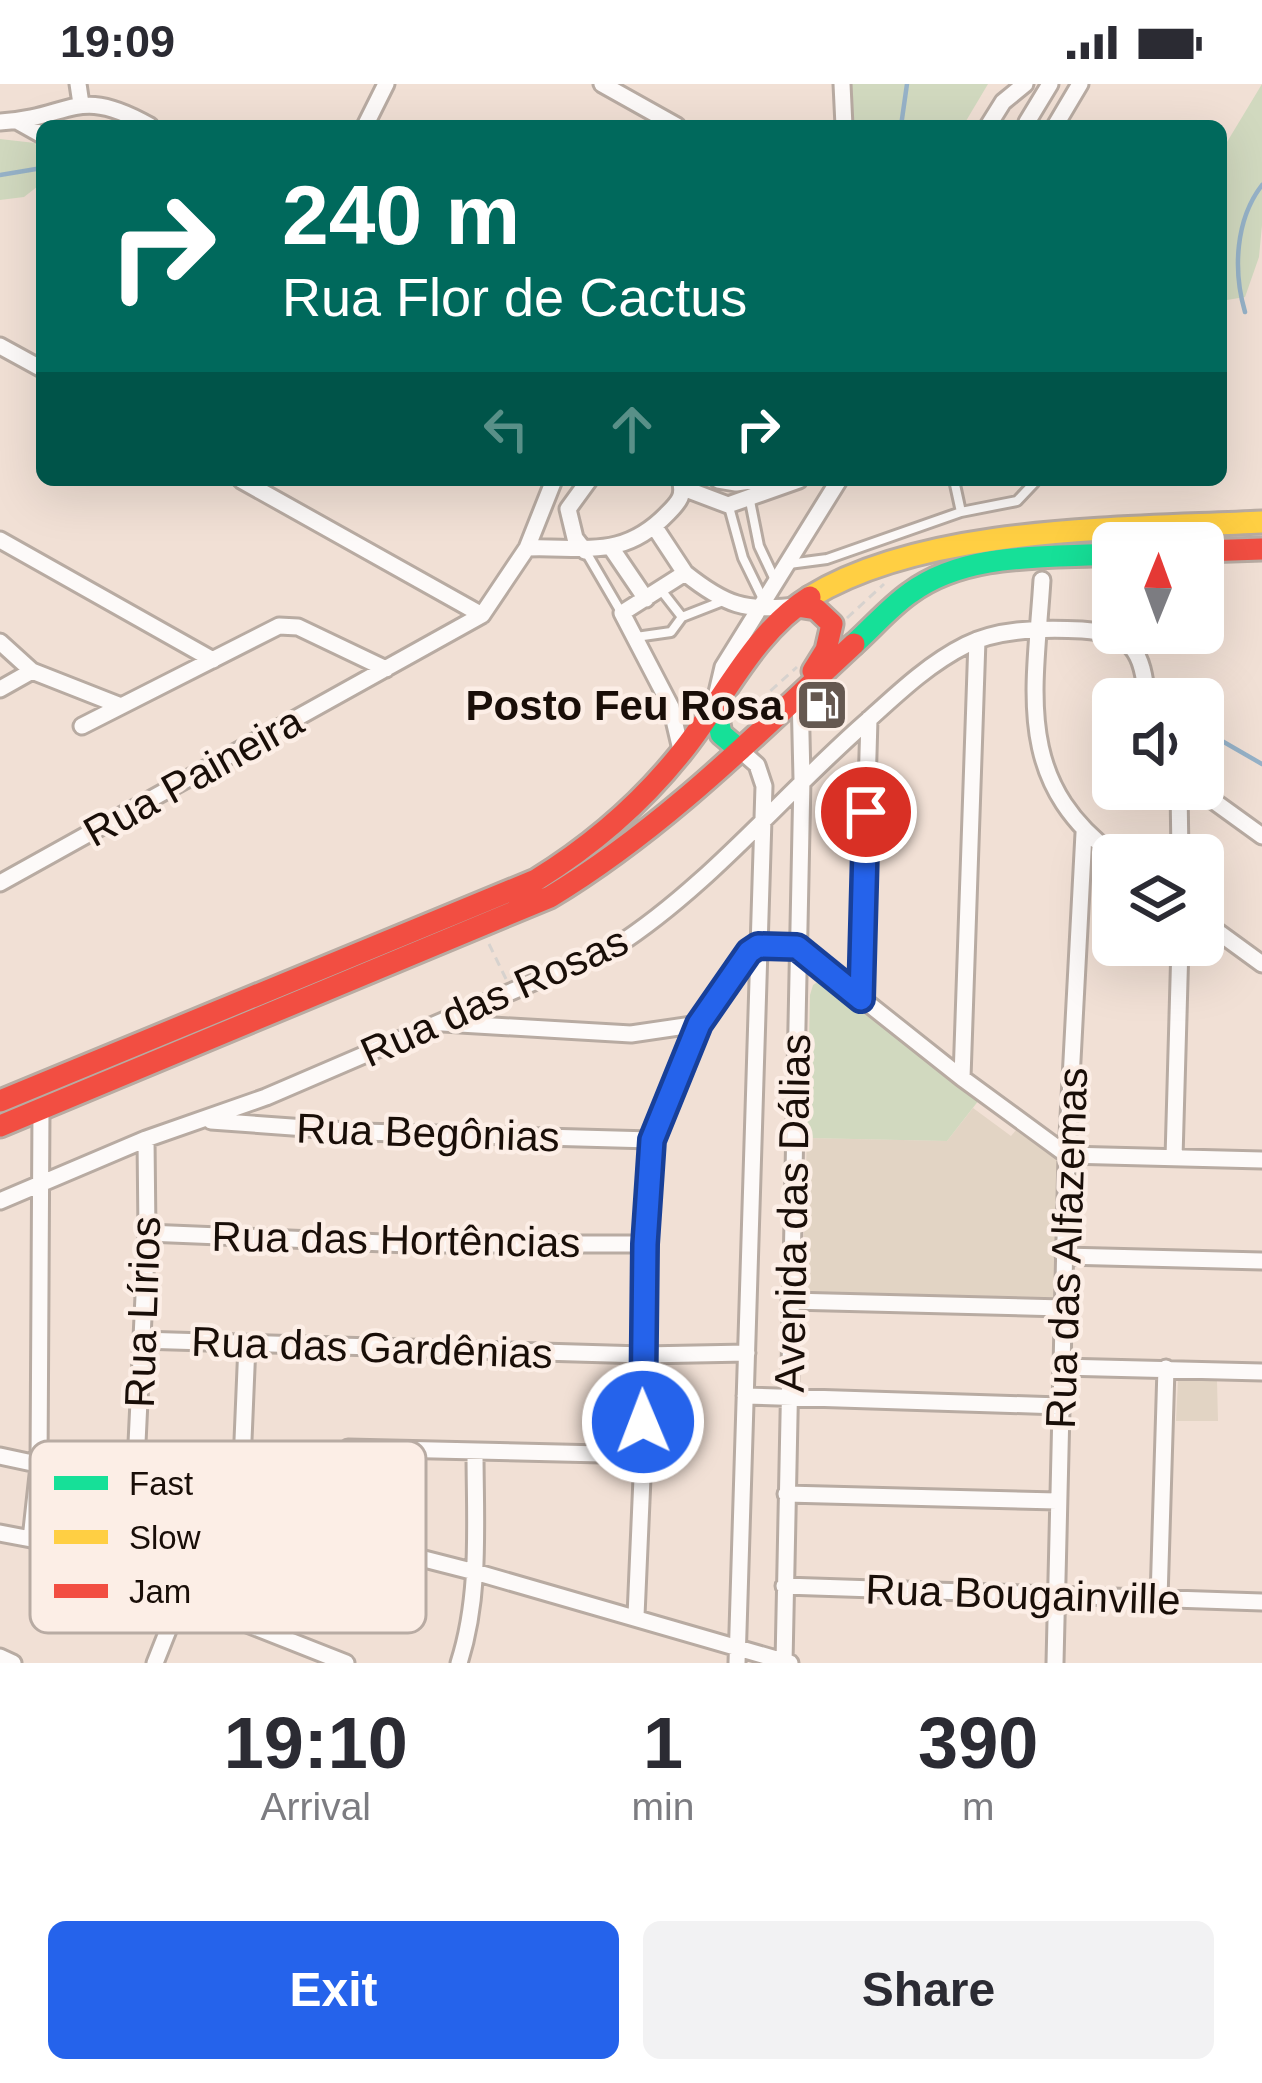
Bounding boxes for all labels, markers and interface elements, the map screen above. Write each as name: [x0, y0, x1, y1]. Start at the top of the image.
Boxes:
text: 19:09: [60, 16, 175, 67]
icon: right: [84, 168, 240, 324]
text: 240 m: [282, 168, 520, 262]
text: Rua Flor de Cactus: [282, 267, 747, 327]
icon: left: [473, 396, 539, 462]
icon: ahead: [599, 396, 665, 462]
icon: right: [725, 396, 791, 462]
north arrow: [1092, 522, 1224, 654]
map controls: [1092, 522, 1224, 966]
fuel station icon: Posto Feu Rosa: [794, 677, 850, 733]
button: sound: [1092, 678, 1224, 810]
place label: Posto Feu Rosa: [466, 682, 784, 729]
street label: Rua Paineira: [76, 697, 311, 856]
pin: [815, 761, 917, 863]
icon: arrive: [833, 779, 899, 845]
button: layers: [1092, 834, 1224, 966]
street label: Rua das Rosas: [353, 917, 635, 1076]
street label: Avenida das Dálias: [766, 1033, 819, 1393]
street label: Rua das Alfazemas: [1037, 1066, 1096, 1430]
street label: Rua Begônias: [295, 1104, 561, 1161]
street label: Rua das Hortências: [211, 1213, 581, 1266]
street label: Rua Lírios: [116, 1216, 169, 1408]
street label: Rua das Gardênias: [190, 1318, 554, 1377]
position arrow: [580, 1359, 706, 1485]
legend: [30, 1441, 426, 1633]
text: Fast: [129, 1465, 193, 1502]
text: Slow: [129, 1519, 201, 1556]
street label: Rua Bougainville: [865, 1566, 1181, 1623]
text: Jam: [129, 1573, 191, 1610]
text: 19:10: [224, 1703, 408, 1783]
text: 1: [643, 1703, 683, 1783]
text: 390: [918, 1703, 1038, 1783]
text: Arrival: [261, 1785, 371, 1828]
text: min: [632, 1785, 694, 1828]
text: m: [962, 1785, 994, 1828]
button: Exit: [48, 1921, 619, 2059]
button: Share: [643, 1921, 1214, 2059]

